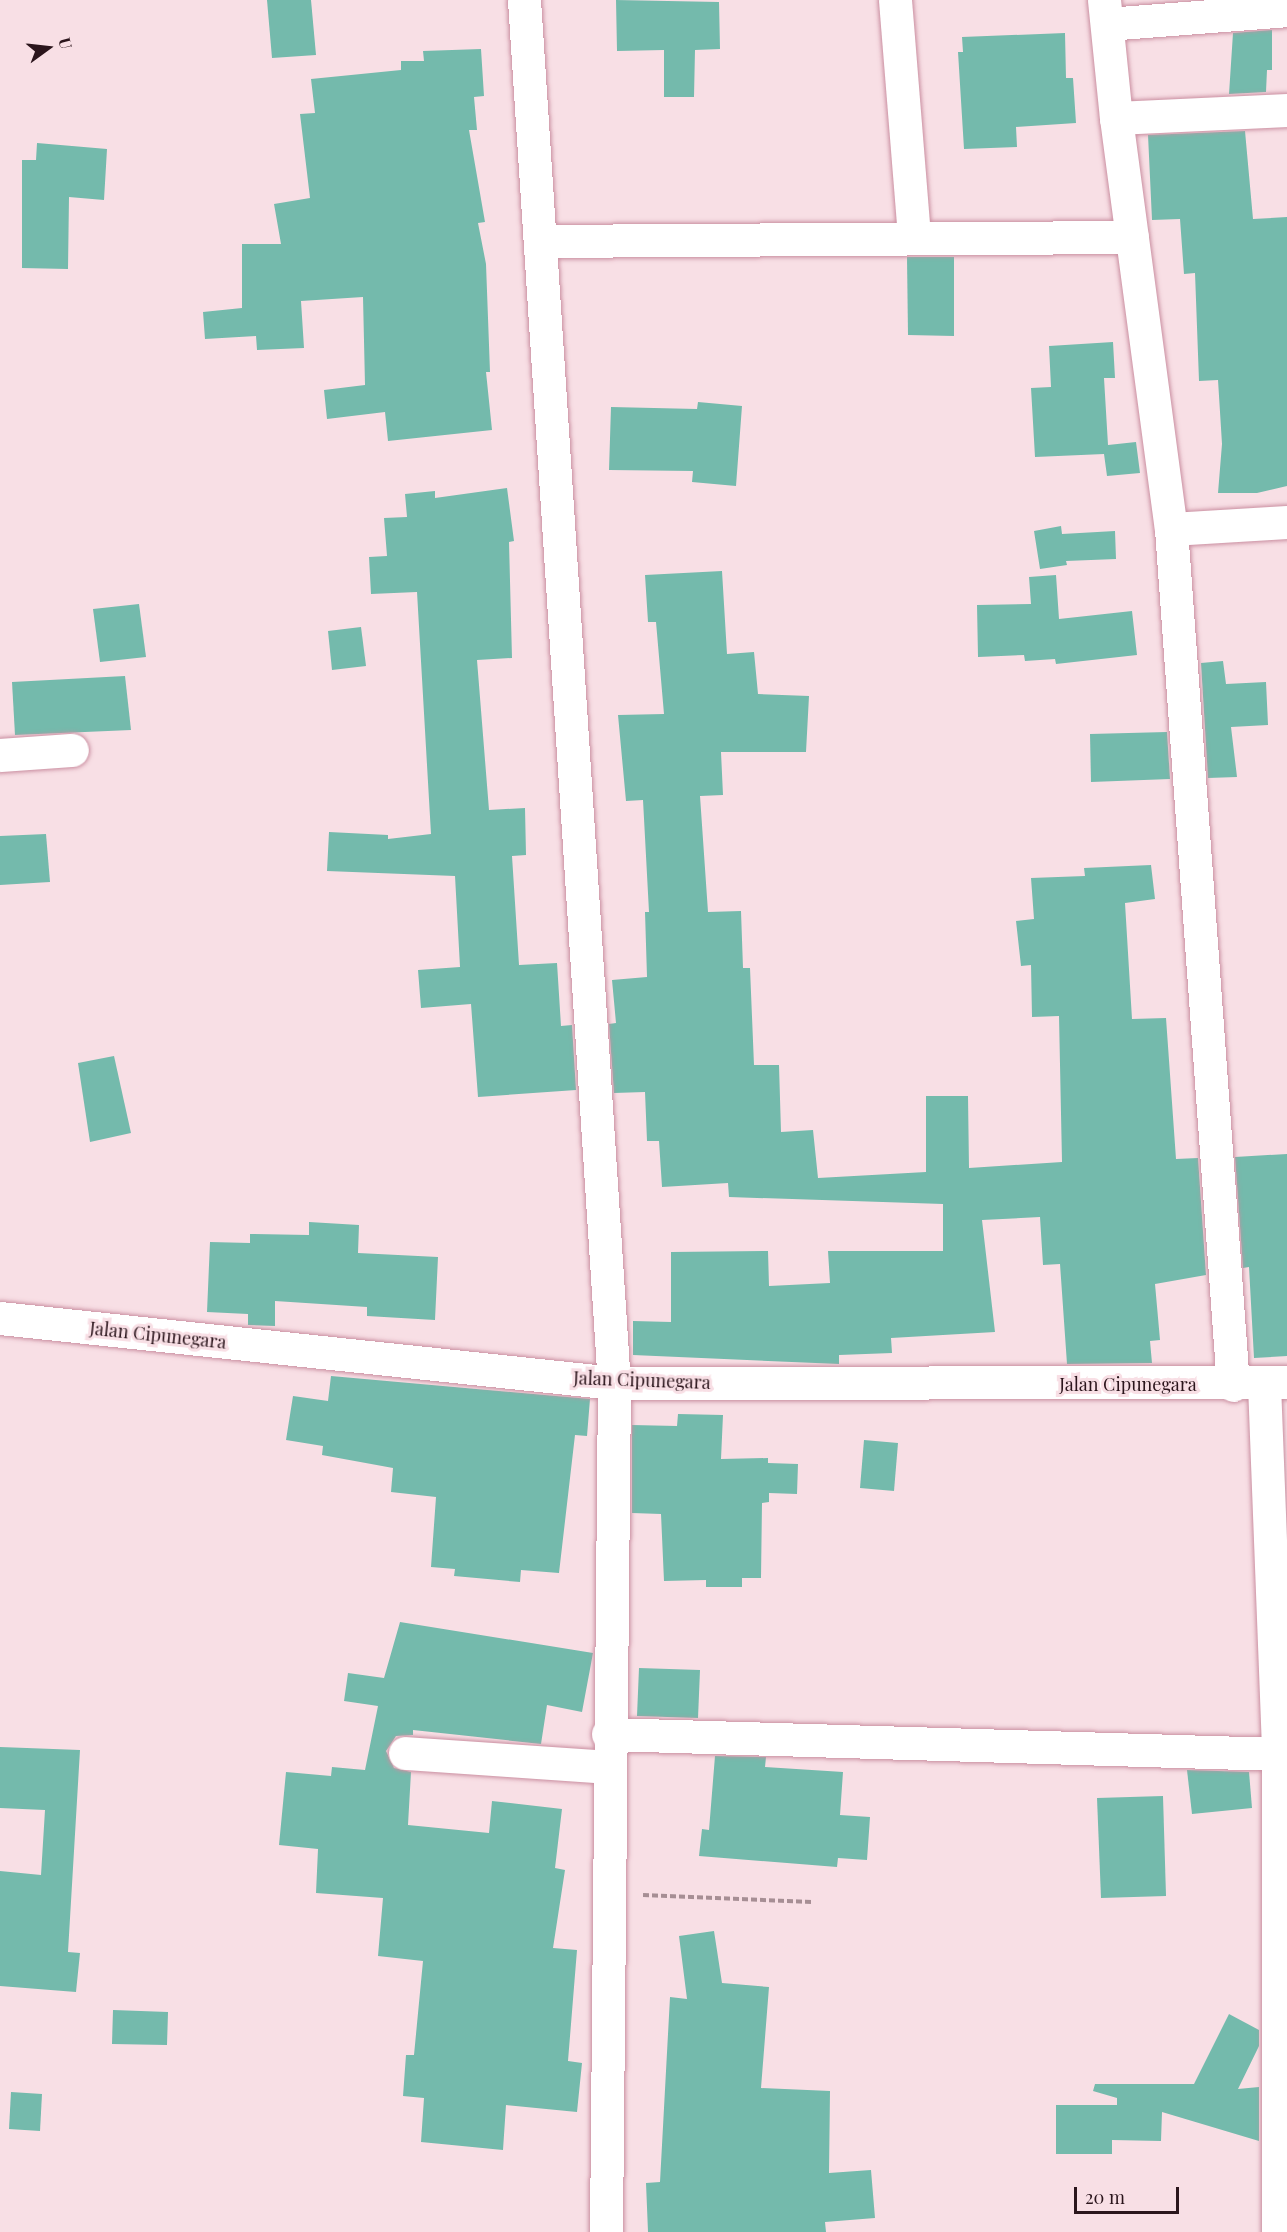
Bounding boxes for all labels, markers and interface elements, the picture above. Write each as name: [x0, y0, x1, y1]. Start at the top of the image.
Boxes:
north arrow: [18, 18, 78, 78]
text: U: [54, 35, 77, 51]
street label: Jalan Cipunegara: [89, 1317, 227, 1353]
street label: Jalan Cipunegara: [573, 1367, 711, 1393]
street label: Jalan Cipunegara: [1059, 1373, 1197, 1395]
scale bar: [1077, 2175, 1182, 2213]
text: 20 m: [1085, 2185, 1125, 2209]

